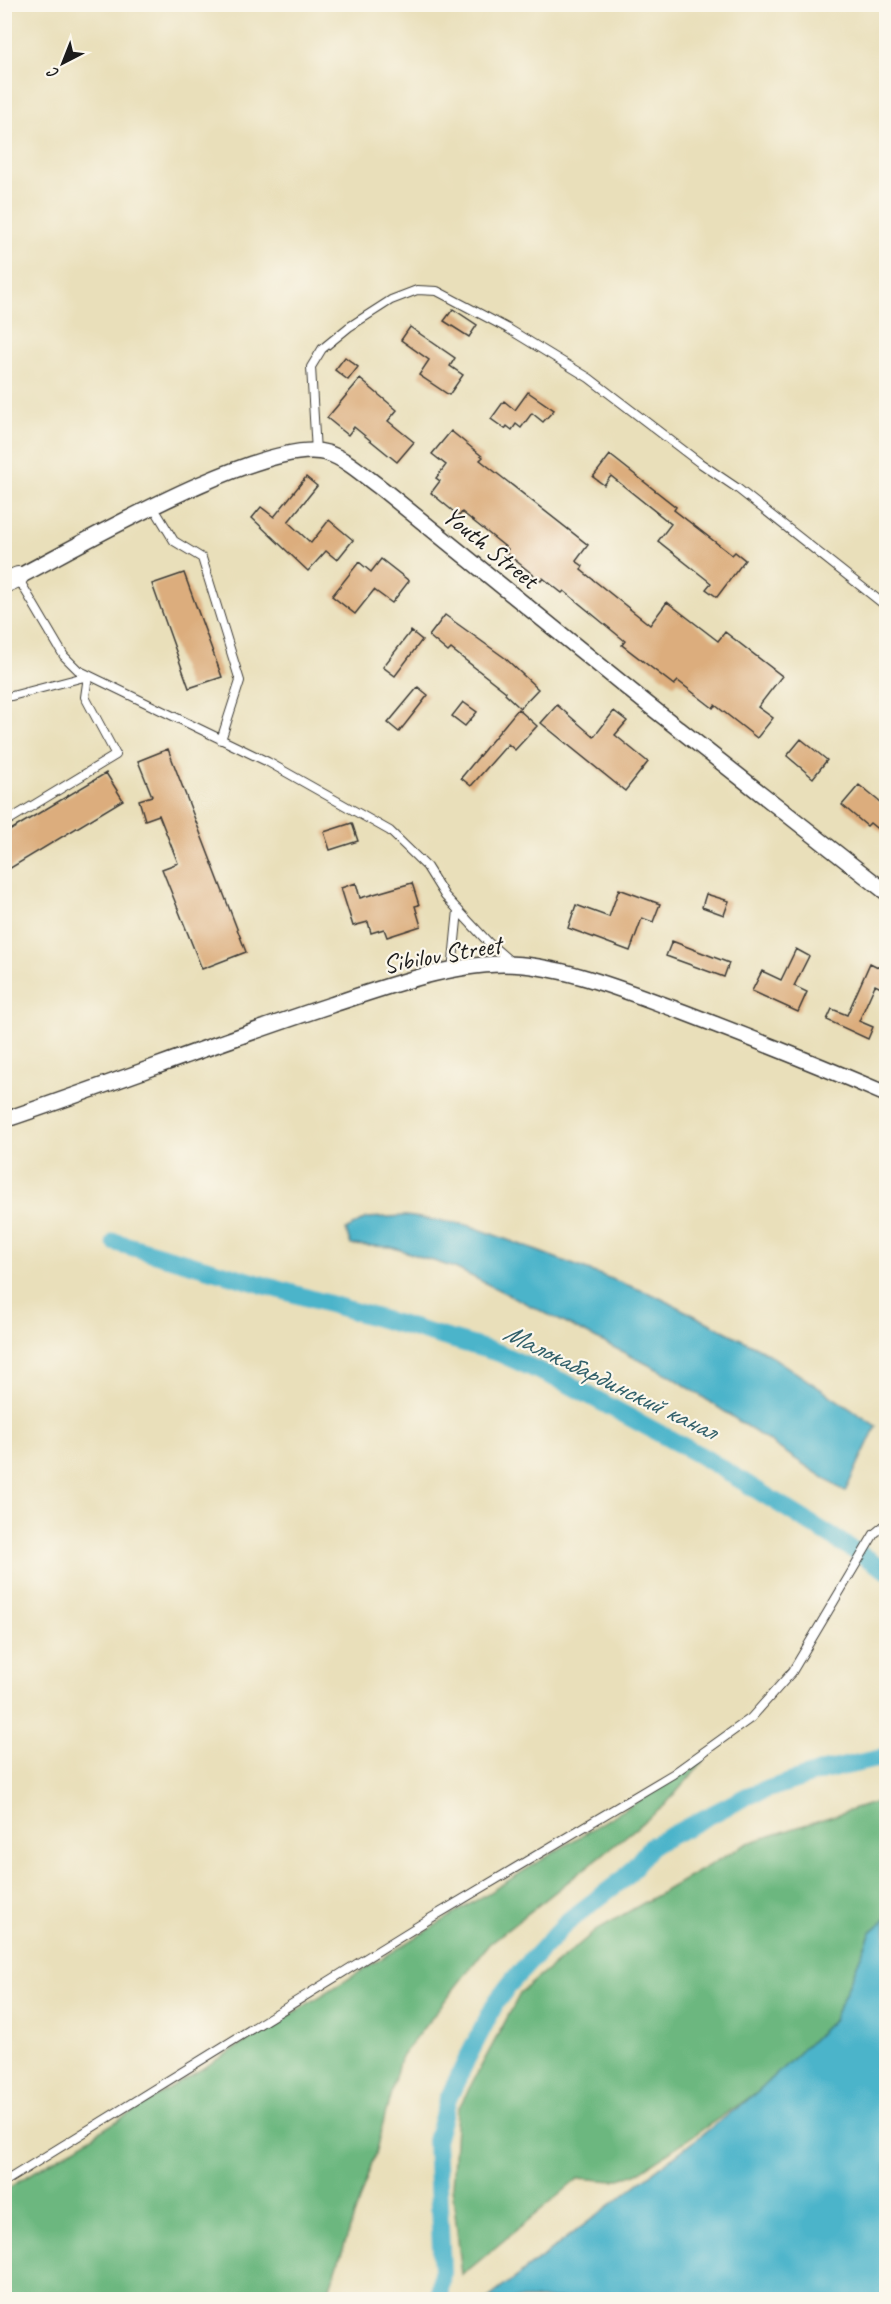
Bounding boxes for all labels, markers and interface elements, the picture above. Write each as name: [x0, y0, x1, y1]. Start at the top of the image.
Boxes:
north arrow: [33, 33, 93, 93]
text: С: [42, 62, 63, 83]
street label: Youth Street: [436, 499, 547, 597]
street label: Sibilov Street: [380, 927, 507, 981]
water label: Малокабардинский канал: [498, 1315, 726, 1449]

